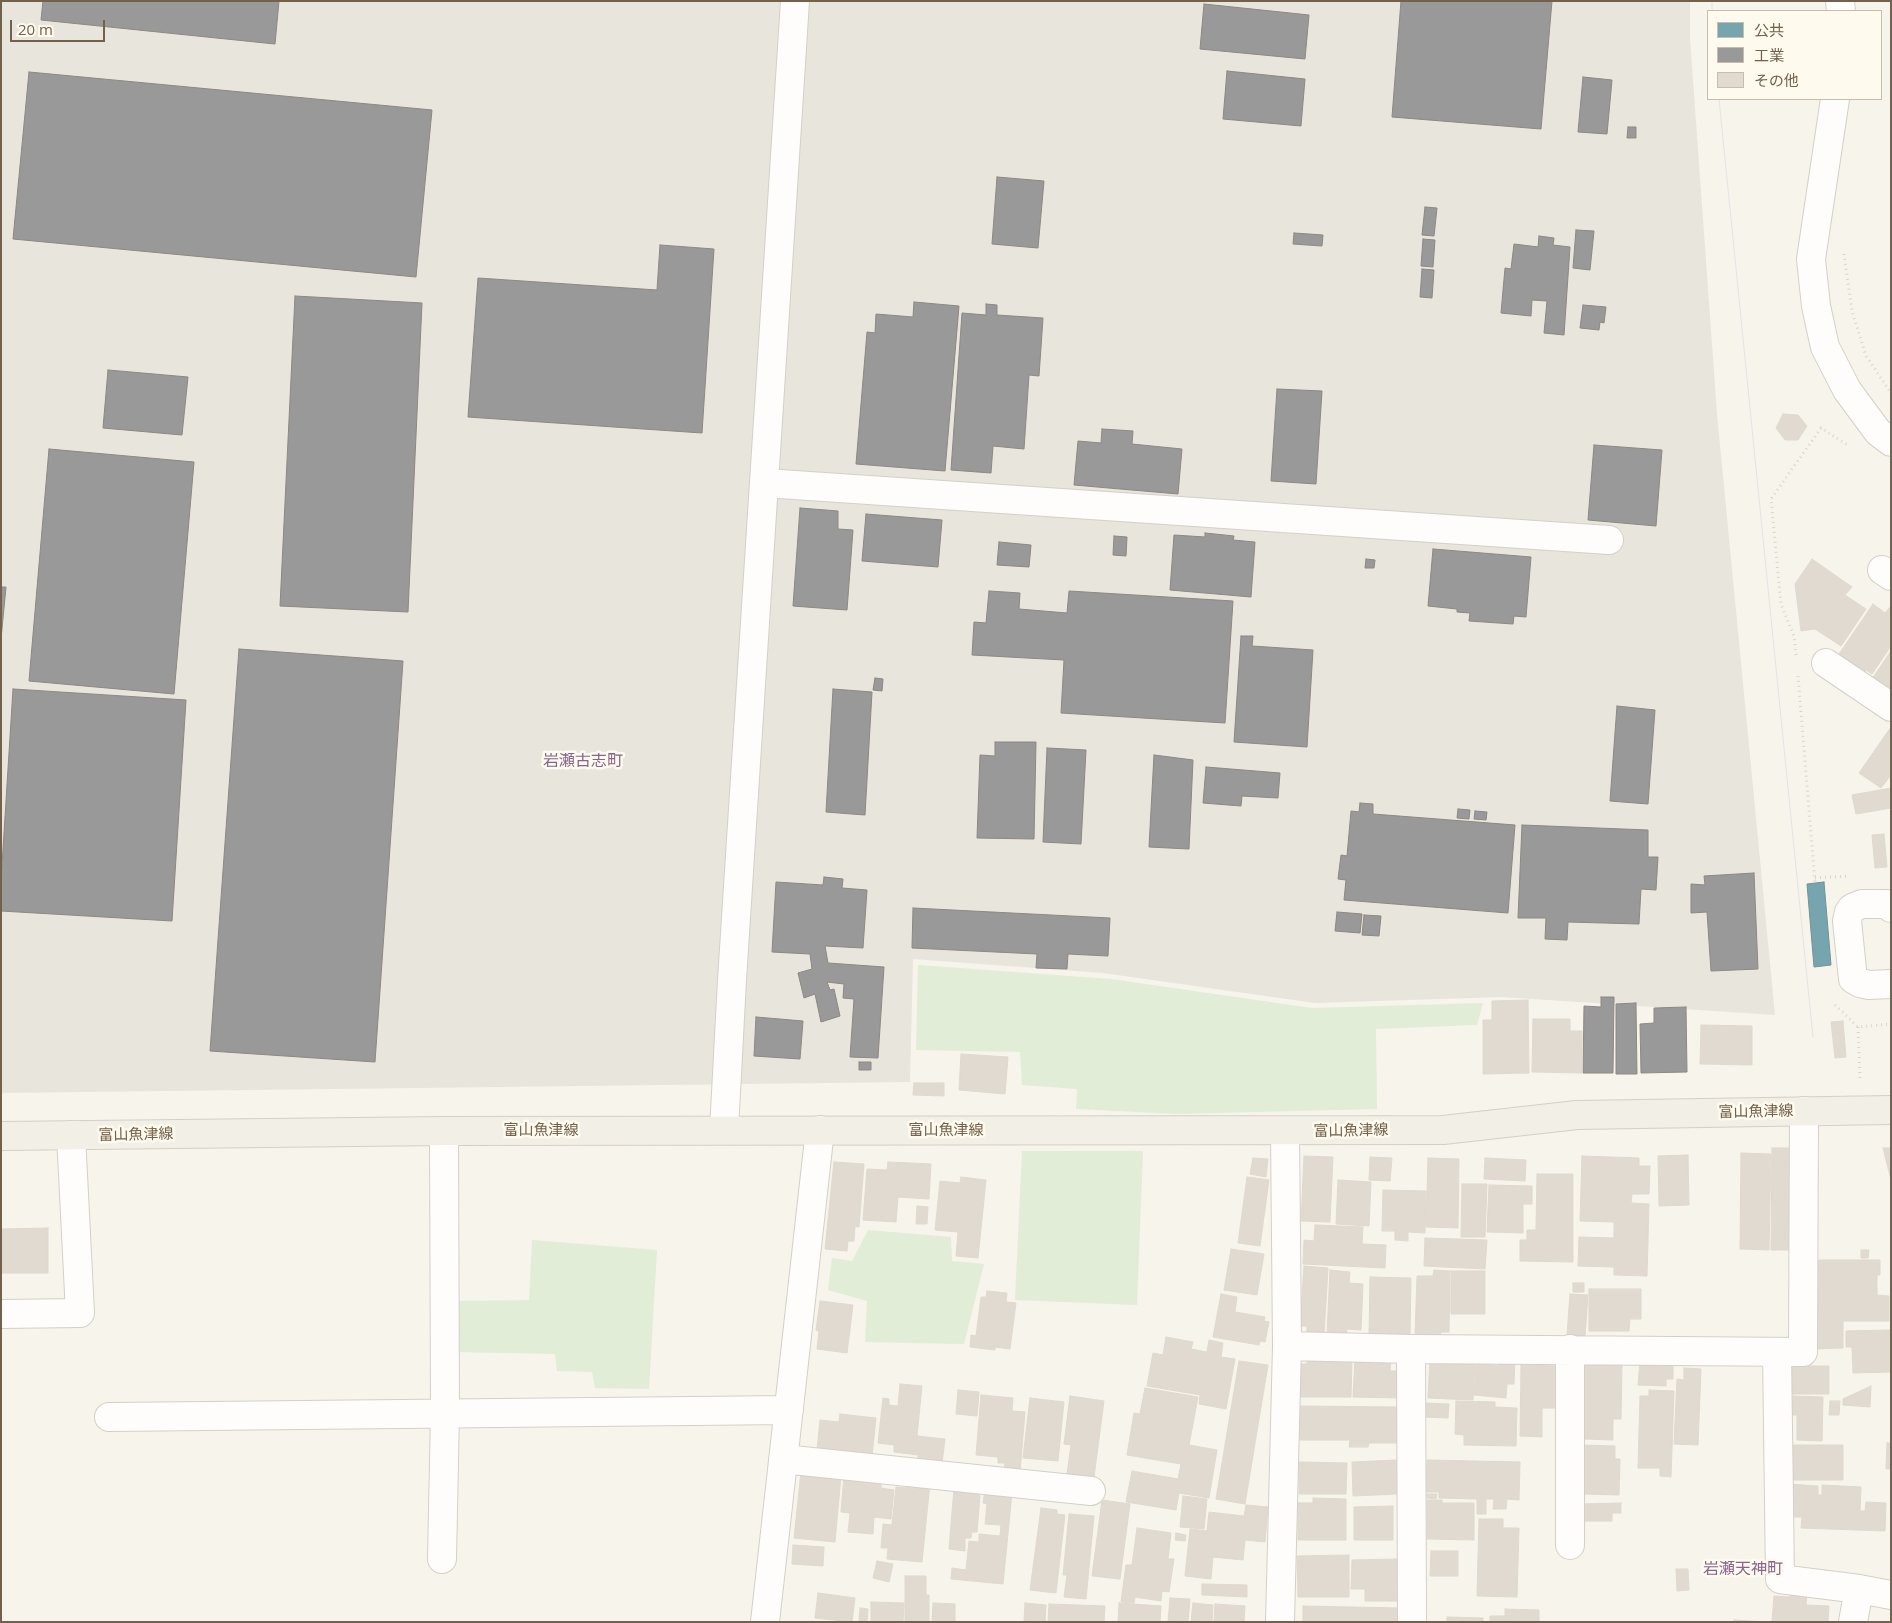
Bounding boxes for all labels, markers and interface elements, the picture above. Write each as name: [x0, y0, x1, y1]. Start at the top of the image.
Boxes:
scale bar: [12, 10, 108, 42]
legend: [1707, 10, 1882, 100]
text: 20 m: [18, 19, 53, 39]
text: 公共: [1754, 20, 1784, 40]
text: 工業: [1754, 45, 1784, 65]
text: その他: [1754, 70, 1799, 90]
district label: 岩瀬古志町: [543, 751, 623, 771]
street label: 富山魚津線: [1718, 1102, 1794, 1122]
street label: 富山魚津線: [1313, 1121, 1389, 1141]
street label: 富山魚津線: [504, 1122, 578, 1140]
street label: 富山魚津線: [909, 1122, 983, 1140]
street label: 富山魚津線: [98, 1125, 174, 1145]
district label: 岩瀬天神町: [1703, 1559, 1783, 1579]

